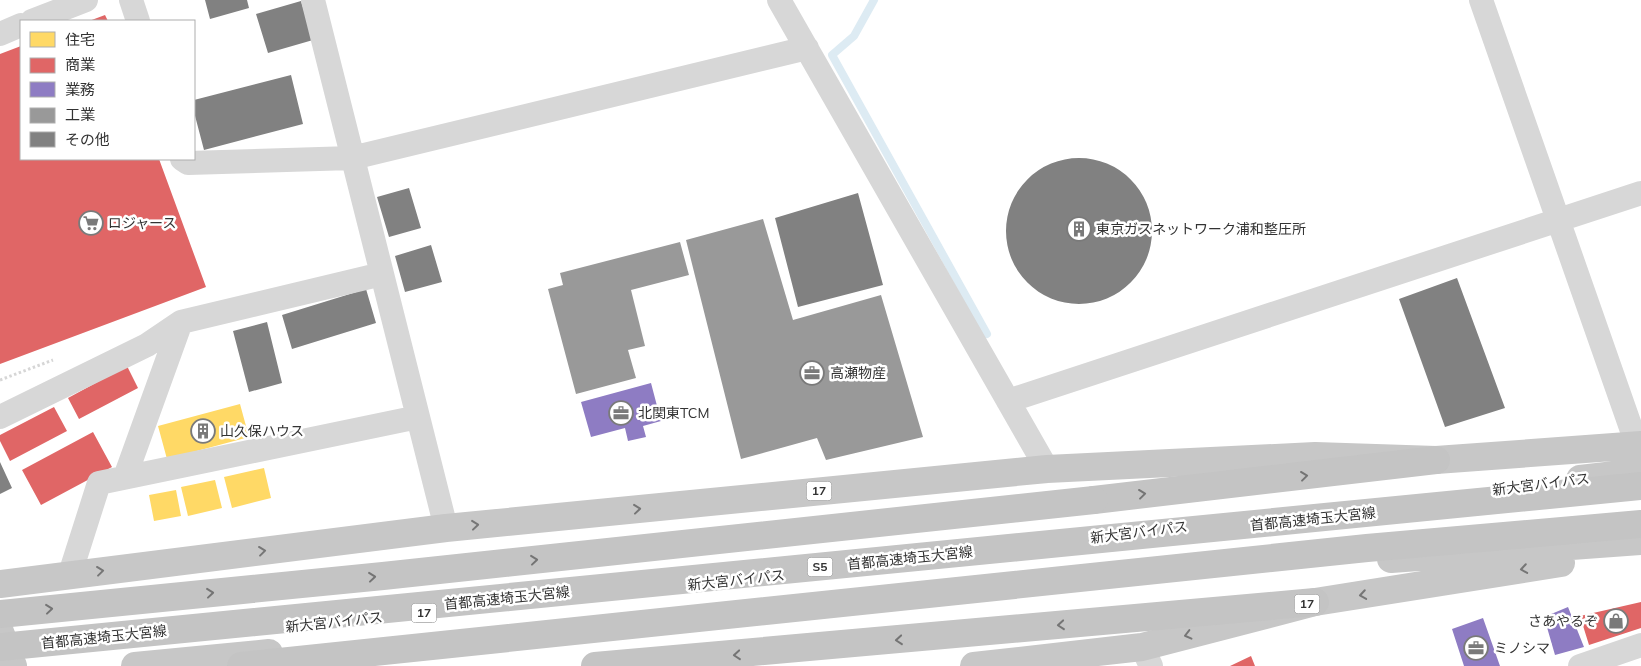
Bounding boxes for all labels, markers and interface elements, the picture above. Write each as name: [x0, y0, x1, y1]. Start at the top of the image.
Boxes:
legend: [20, 20, 195, 160]
text: 住宅: [65, 30, 95, 49]
text: 商業: [65, 55, 95, 74]
text: 業務: [65, 80, 95, 99]
text: 工業: [65, 105, 95, 124]
text: その他: [65, 130, 110, 149]
supermarket icon: ロジャース: [78, 210, 104, 236]
place label: ロジャース: [108, 214, 177, 232]
building icon: 東京ガスネットワーク浦和整圧所: [1066, 216, 1092, 242]
place label: 東京ガスネットワーク浦和整圧所: [1096, 220, 1306, 238]
office icon: 高瀬物産: [799, 360, 825, 386]
place label: 高瀬物産: [830, 364, 886, 382]
office icon: 北関東TCM: [608, 400, 634, 426]
place label: 北関東TCM: [638, 404, 709, 422]
building icon: 山久保ハウス: [190, 418, 216, 444]
place label: 山久保ハウス: [220, 422, 304, 440]
street label: 新大宮バイパス: [1491, 469, 1591, 499]
one-way arrow: [1300, 471, 1308, 482]
road number: 17: [806, 482, 832, 501]
one-way arrow: [1139, 489, 1147, 500]
street label: 首都高速埼玉大宮線: [1249, 503, 1377, 535]
one-way arrow: [633, 504, 641, 515]
street label: 新大宮バイパス: [1089, 517, 1189, 547]
one-way arrow: [471, 520, 479, 531]
street label: 首都高速埼玉大宮線: [846, 542, 974, 574]
one-way arrow: [257, 546, 266, 556]
one-way arrow: [530, 555, 538, 566]
road number: S5: [808, 558, 832, 576]
one-way arrow: [1519, 563, 1527, 574]
one-way arrow: [97, 566, 105, 577]
street label: 新大宮バイパス: [686, 566, 786, 594]
one-way arrow: [368, 572, 376, 583]
street label: 首都高速埼玉大宮線: [443, 582, 571, 614]
one-way arrow: [207, 588, 215, 599]
one-way arrow: [1359, 589, 1368, 599]
road number: 17: [1294, 594, 1320, 614]
one-way arrow: [45, 604, 53, 615]
road number: 17: [412, 604, 436, 622]
street label: 新大宮バイパス: [284, 608, 384, 636]
shop icon: さあやるぞ: [1603, 608, 1629, 634]
place label: さあやるぞ: [1528, 612, 1598, 630]
one-way arrow: [1057, 619, 1065, 630]
street label: 首都高速埼玉大宮線: [40, 621, 168, 653]
one-way arrow: [1183, 629, 1192, 640]
one-way arrow: [895, 634, 903, 645]
office icon: ミノシマ: [1463, 635, 1489, 661]
place label: ミノシマ: [1494, 639, 1550, 657]
one-way arrow: [733, 649, 741, 660]

